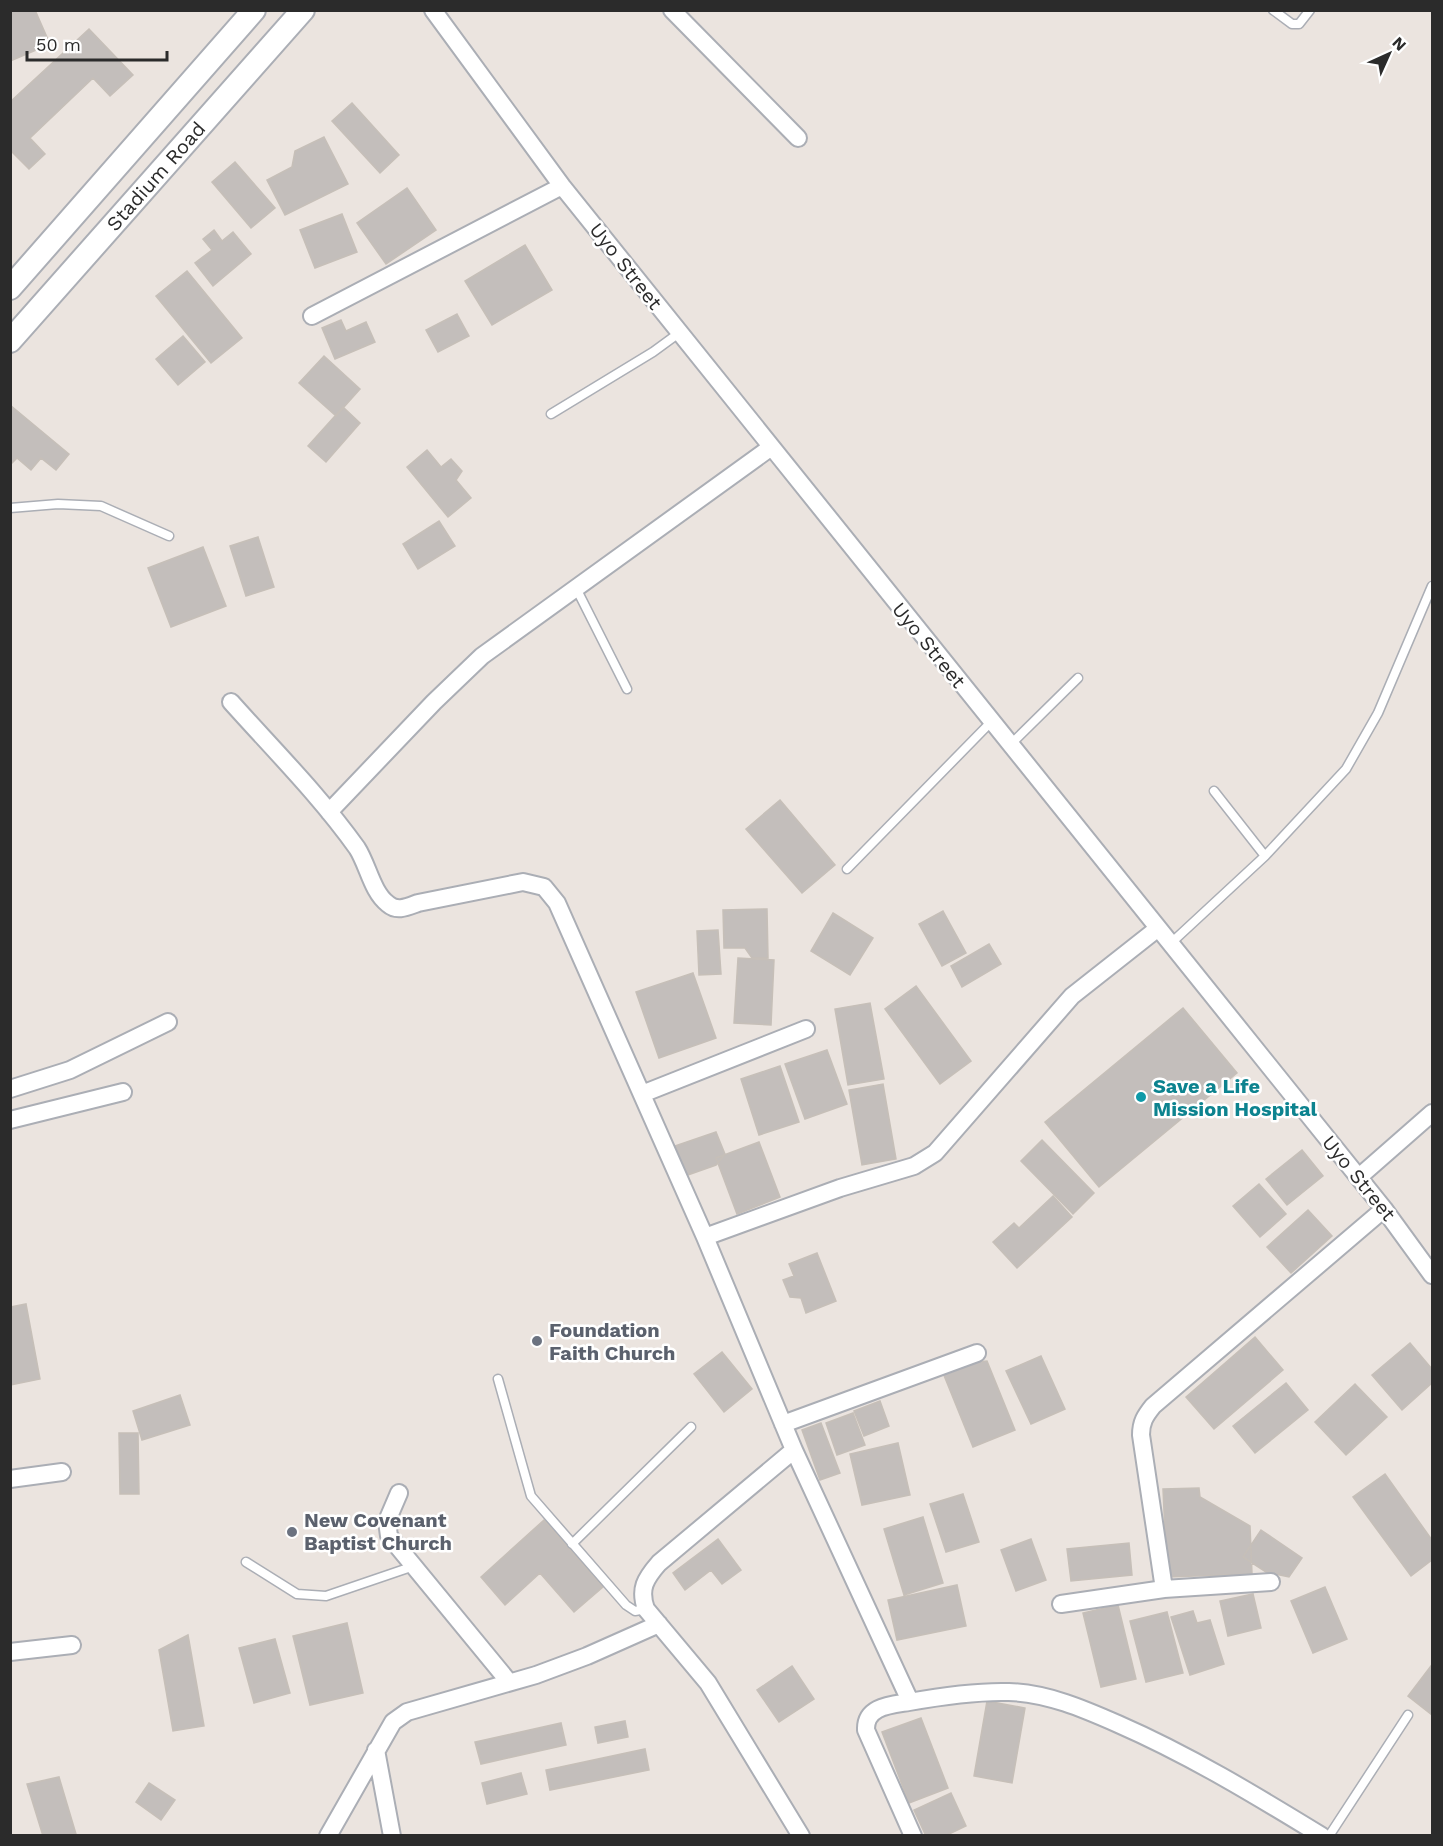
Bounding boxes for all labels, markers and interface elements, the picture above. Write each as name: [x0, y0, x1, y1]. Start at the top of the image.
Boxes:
scale bar: [27, 24, 166, 62]
north arrow: [1359, 24, 1419, 84]
text: N: [1388, 33, 1410, 55]
text: 50 m: [36, 34, 81, 55]
street label: Stadium Road: [101, 117, 210, 236]
street label: Uyo Street: [585, 218, 668, 315]
street label: Uyo Street: [887, 597, 971, 693]
place label: Save a Life Mission Hospital: [1153, 1074, 1318, 1121]
marker: Save a Life Mission Hospital: [1134, 1090, 1148, 1104]
street label: Uyo Street: [1317, 1130, 1401, 1226]
place label: Foundation Faith Church: [549, 1318, 675, 1365]
marker: Foundation Faith Church: [530, 1334, 544, 1348]
place label: New Covenant Baptist Church: [304, 1508, 452, 1555]
marker: New Covenant Baptist Church: [285, 1525, 299, 1539]

